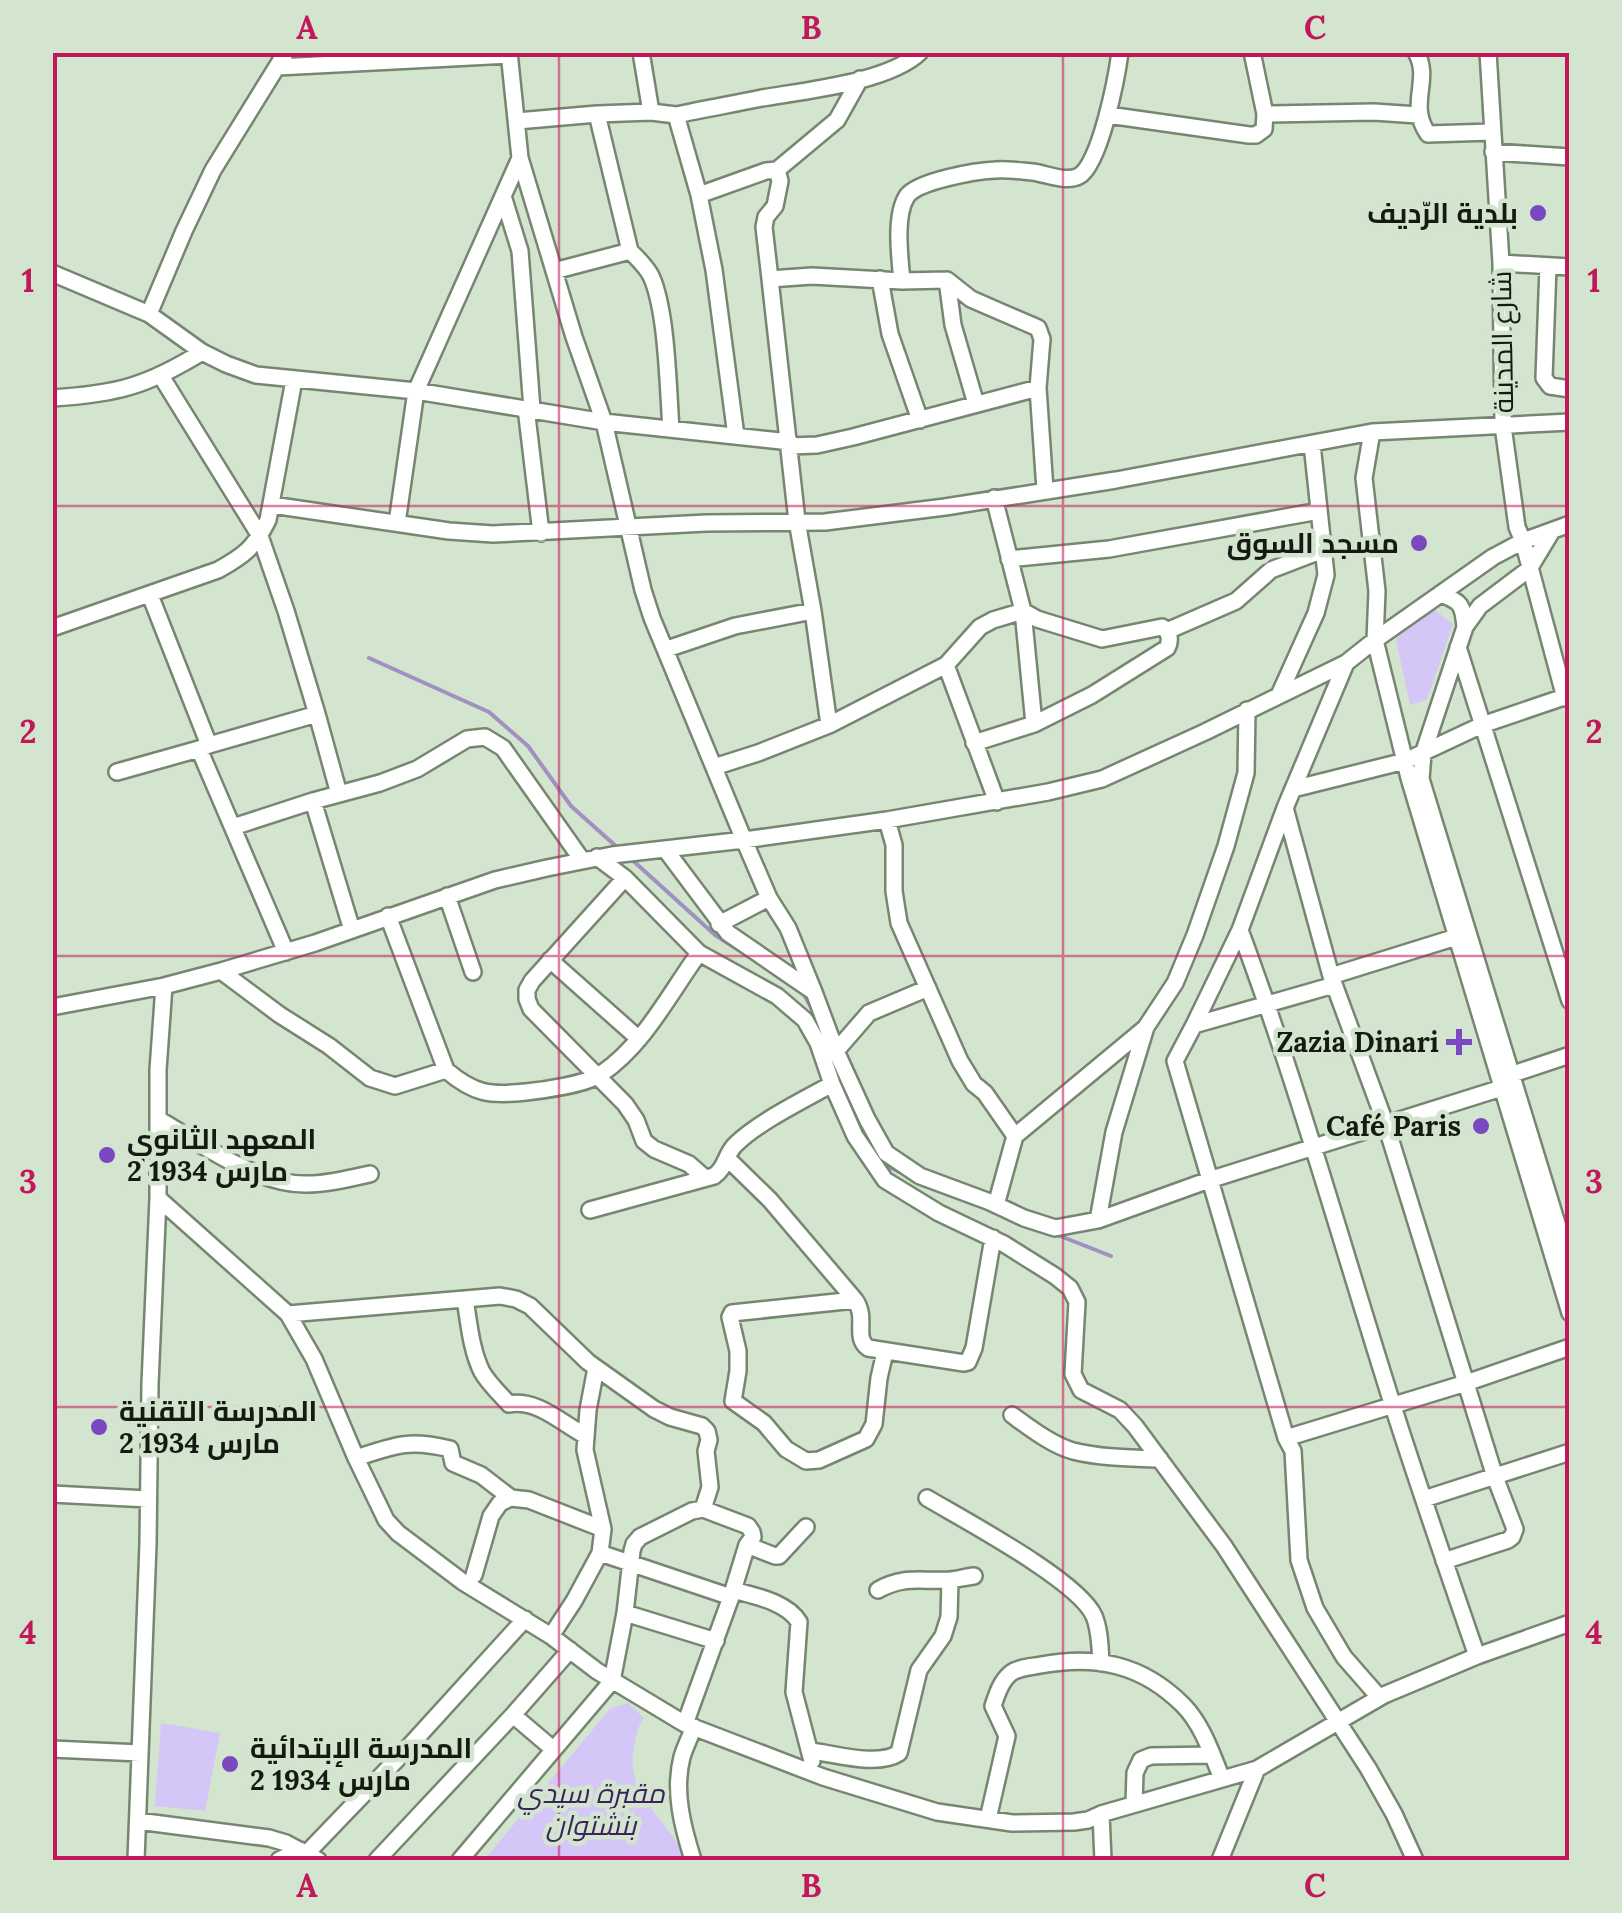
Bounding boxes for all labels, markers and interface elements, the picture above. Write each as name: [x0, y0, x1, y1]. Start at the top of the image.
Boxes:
text: A: [296, 7, 318, 48]
text: B: [800, 7, 822, 48]
text: C: [1304, 7, 1326, 48]
place label: بلدية الرّديف: [1367, 195, 1518, 231]
marker: بلدية الرّديف: [1527, 202, 1549, 224]
text: 1: [22, 260, 35, 301]
text: 1: [1588, 260, 1601, 301]
street label: شارع المدينة: [1483, 270, 1522, 414]
place label: مسجد السوق: [1227, 525, 1399, 561]
marker: مسجد السوق: [1408, 532, 1430, 554]
text: 2: [19, 711, 37, 752]
text: 2: [1585, 711, 1603, 752]
place label: Zazia Dinari: [1276, 1024, 1439, 1060]
marker: Zazia Dinari: [1448, 1031, 1470, 1053]
place label: Café Paris: [1326, 1108, 1461, 1144]
marker: Café Paris: [1470, 1115, 1492, 1137]
place label: المعهد الثانوي 2 مارس 1934: [127, 1121, 316, 1189]
marker: المعهد الثانوي 2 مارس 1934: [96, 1144, 118, 1166]
text: 3: [19, 1161, 37, 1202]
text: 3: [1585, 1161, 1603, 1202]
place label: المدرسة التقنية 2 مارس 1934: [119, 1393, 317, 1461]
marker: المدرسة التقنية 2 مارس 1934: [88, 1416, 110, 1438]
text: 4: [19, 1612, 37, 1653]
text: 4: [1585, 1612, 1603, 1653]
place label: المدرسة الإبتدائية 2 مارس 1934: [250, 1730, 472, 1798]
marker: المدرسة الإبتدائية 2 مارس 1934: [219, 1753, 241, 1775]
park label: مقبرة سيدي بنشتوان: [517, 1775, 666, 1843]
text: A: [296, 1865, 318, 1906]
text: B: [800, 1865, 822, 1906]
text: C: [1304, 1865, 1326, 1906]

